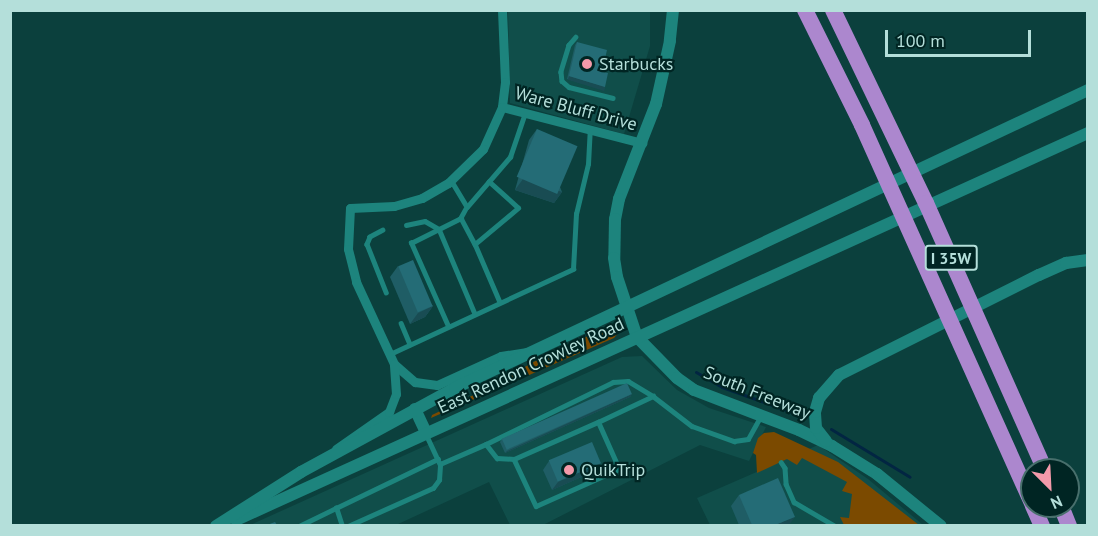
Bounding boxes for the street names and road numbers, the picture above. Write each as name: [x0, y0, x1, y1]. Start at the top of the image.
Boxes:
street label: Ware Bluff Drive: [513, 82, 639, 136]
road number: I 35W: [924, 245, 978, 271]
street label: East Rendon Crowley Road: [434, 313, 628, 419]
street label: South Freeway: [700, 362, 814, 424]

